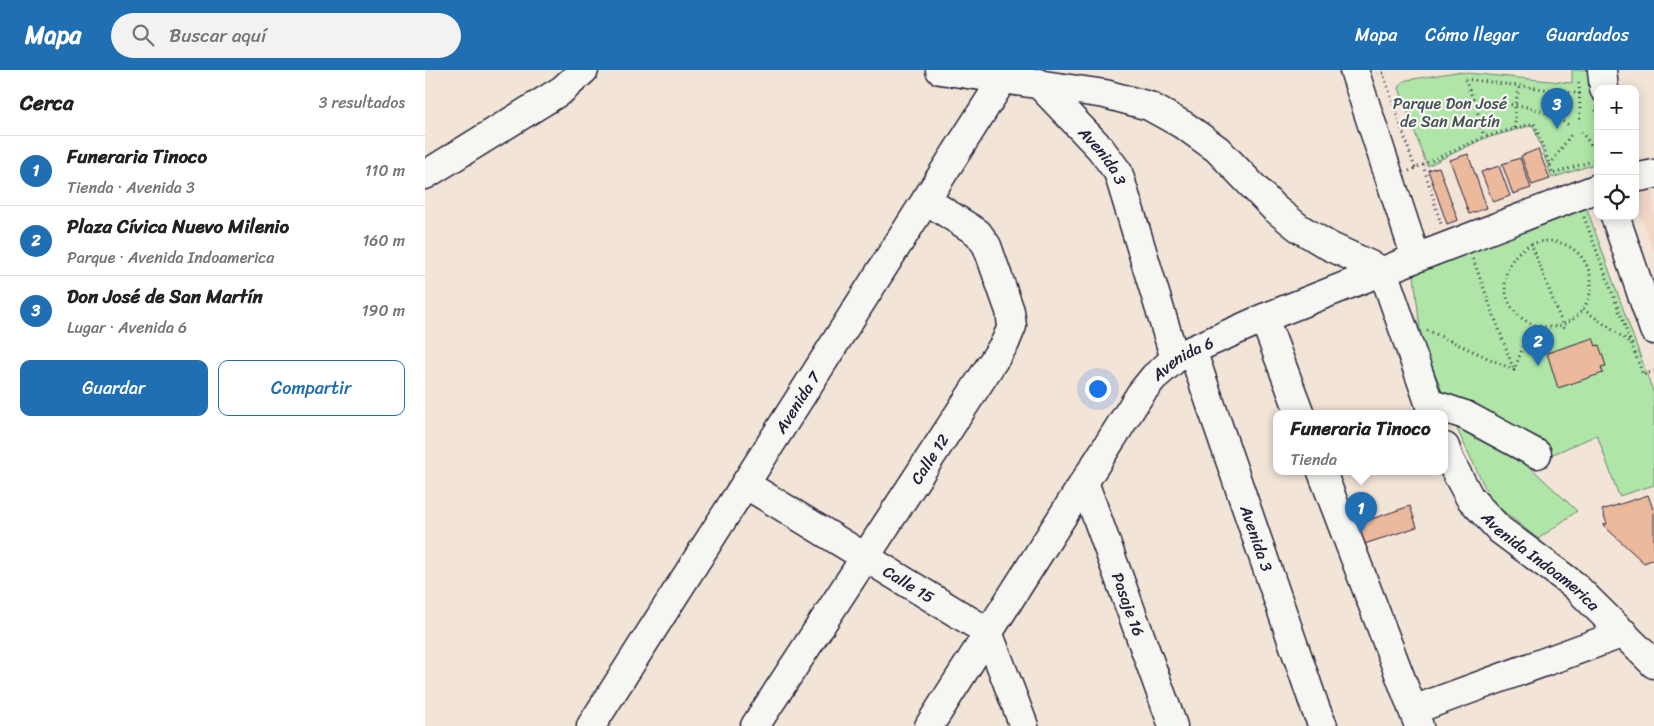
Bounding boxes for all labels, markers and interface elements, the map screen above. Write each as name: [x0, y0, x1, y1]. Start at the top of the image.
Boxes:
search box: [111, 13, 461, 58]
text: Mapa: [25, 14, 81, 56]
text: Buscar aquí: [169, 19, 266, 52]
text: Mapa: [1355, 19, 1397, 51]
text: Cómo llegar: [1425, 19, 1518, 51]
text: Guardados: [1546, 19, 1629, 51]
icon: search: [129, 21, 157, 49]
text: Cerca: [20, 84, 74, 122]
map controls: [1594, 85, 1639, 220]
button: +: [1594, 85, 1639, 130]
text: 3 resultados: [319, 88, 405, 117]
pin: 3: [1541, 88, 1573, 129]
park label: Parque Don José de San Martín: [1393, 89, 1507, 136]
street label: Avenida 3: [1070, 119, 1135, 189]
button: −: [1594, 130, 1639, 175]
text: Funeraria Tinoco: [67, 140, 207, 173]
text: 1: [33, 156, 39, 185]
text: 110 m: [365, 156, 405, 185]
text: Tienda · Avenida 3: [67, 173, 195, 202]
button: locate: [1594, 175, 1639, 220]
text: Plaza Cívica Nuevo Milenio: [67, 210, 289, 243]
text: 2: [31, 226, 41, 255]
text: 160 m: [362, 226, 405, 255]
text: Parque · Avenida Indoamerica: [67, 243, 274, 272]
text: Don José de San Martín: [67, 280, 263, 313]
text: 3: [32, 296, 40, 325]
text: 190 m: [362, 296, 405, 325]
text: Lugar · Avenida 6: [67, 313, 187, 342]
pin: 2: [1522, 325, 1554, 366]
street label: Avenida 6: [1144, 328, 1218, 389]
button: Guardar: [20, 360, 208, 416]
button: Compartir: [218, 360, 405, 416]
street label: Avenida 7: [766, 365, 829, 440]
your location: [1085, 376, 1111, 402]
popup: [1273, 410, 1448, 475]
text: Funeraria Tinoco: [1290, 412, 1431, 445]
street label: Calle 12: [902, 428, 957, 490]
text: Tienda: [1290, 445, 1337, 474]
pin: 1: [1345, 492, 1377, 533]
street label: Avenida 3: [1231, 500, 1281, 576]
street label: Avenida Indoamerica: [1473, 504, 1607, 619]
street label: Calle 15: [877, 557, 940, 611]
street label: Pasaje 16: [1103, 568, 1153, 640]

